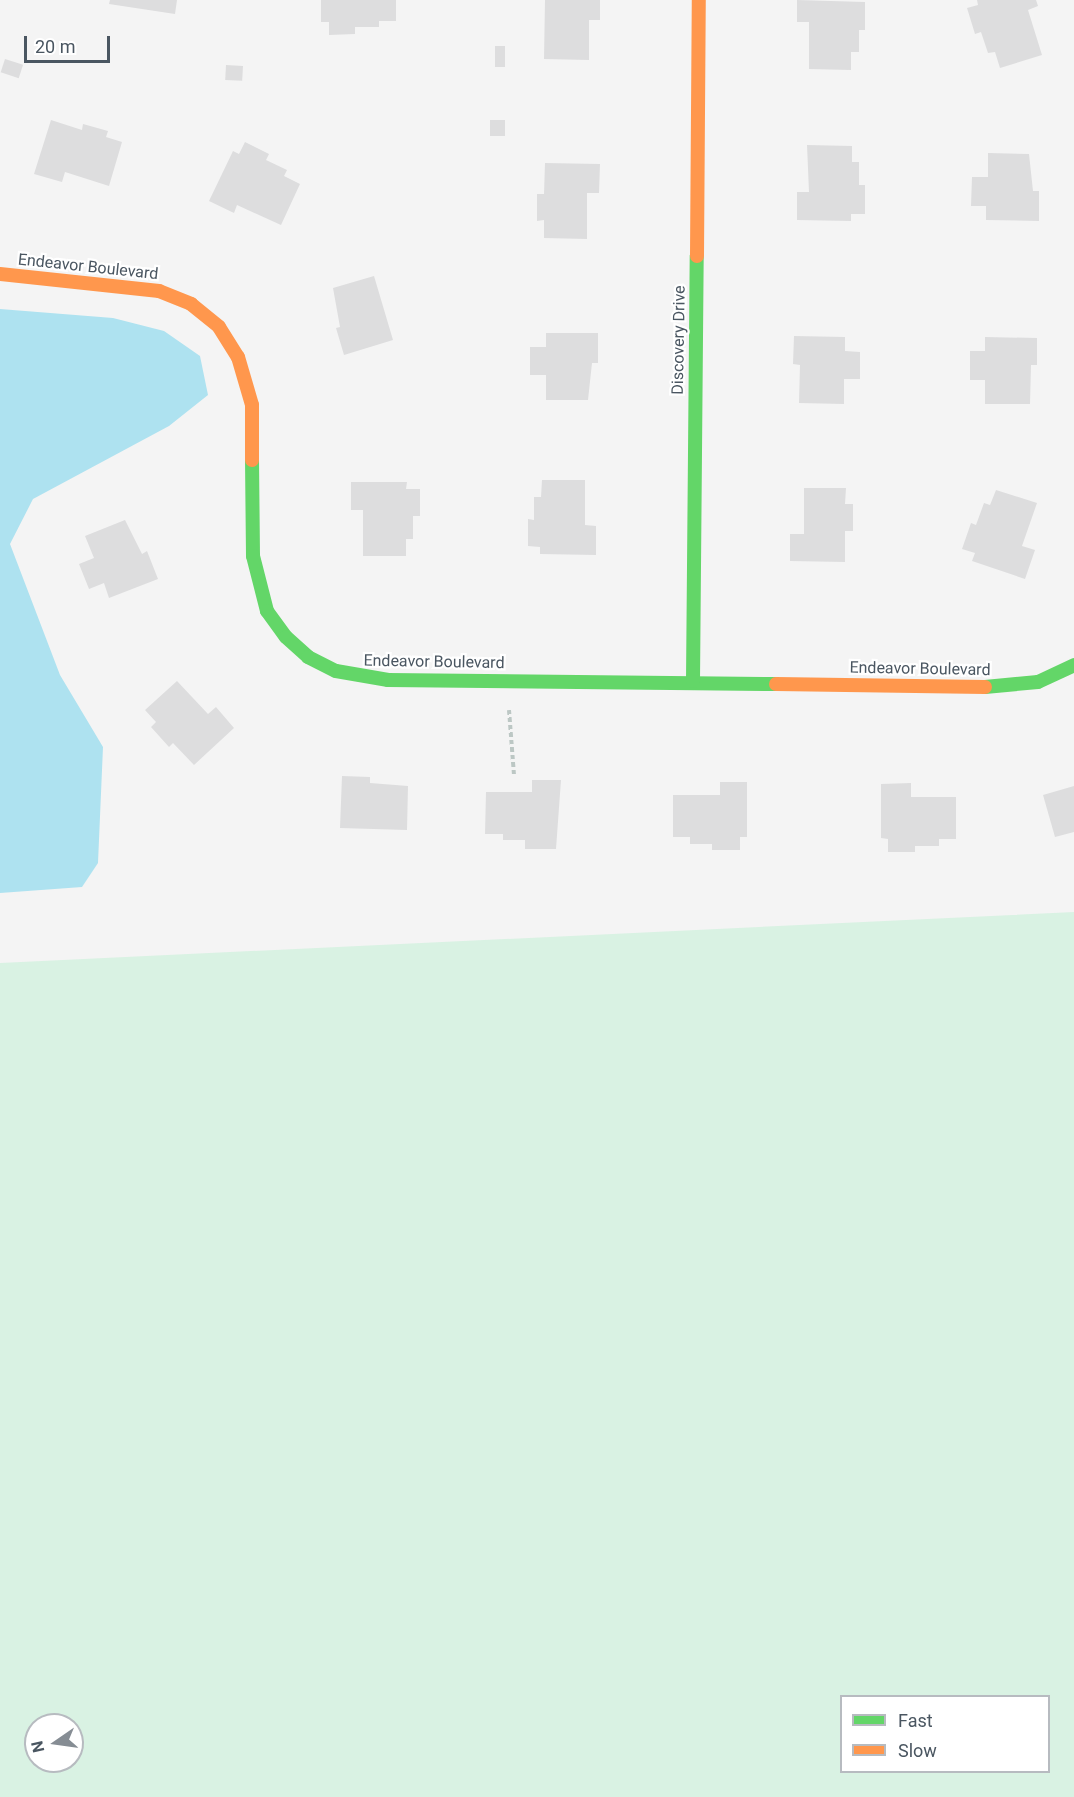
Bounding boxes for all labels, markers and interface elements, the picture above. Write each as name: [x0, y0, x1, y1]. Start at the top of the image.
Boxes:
scale bar: [27, 24, 112, 62]
text: 20 m: [35, 36, 75, 57]
street label: Endeavor Boulevard: [17, 250, 159, 284]
street label: Discovery Drive: [668, 285, 690, 395]
street label: Endeavor Boulevard: [363, 651, 505, 673]
street label: Endeavor Boulevard: [849, 658, 991, 680]
legend: [840, 1695, 1050, 1773]
text: Fast: [898, 1710, 933, 1731]
north arrow: [24, 1713, 84, 1773]
text: N: [27, 1739, 48, 1754]
text: Slow: [898, 1740, 937, 1761]

